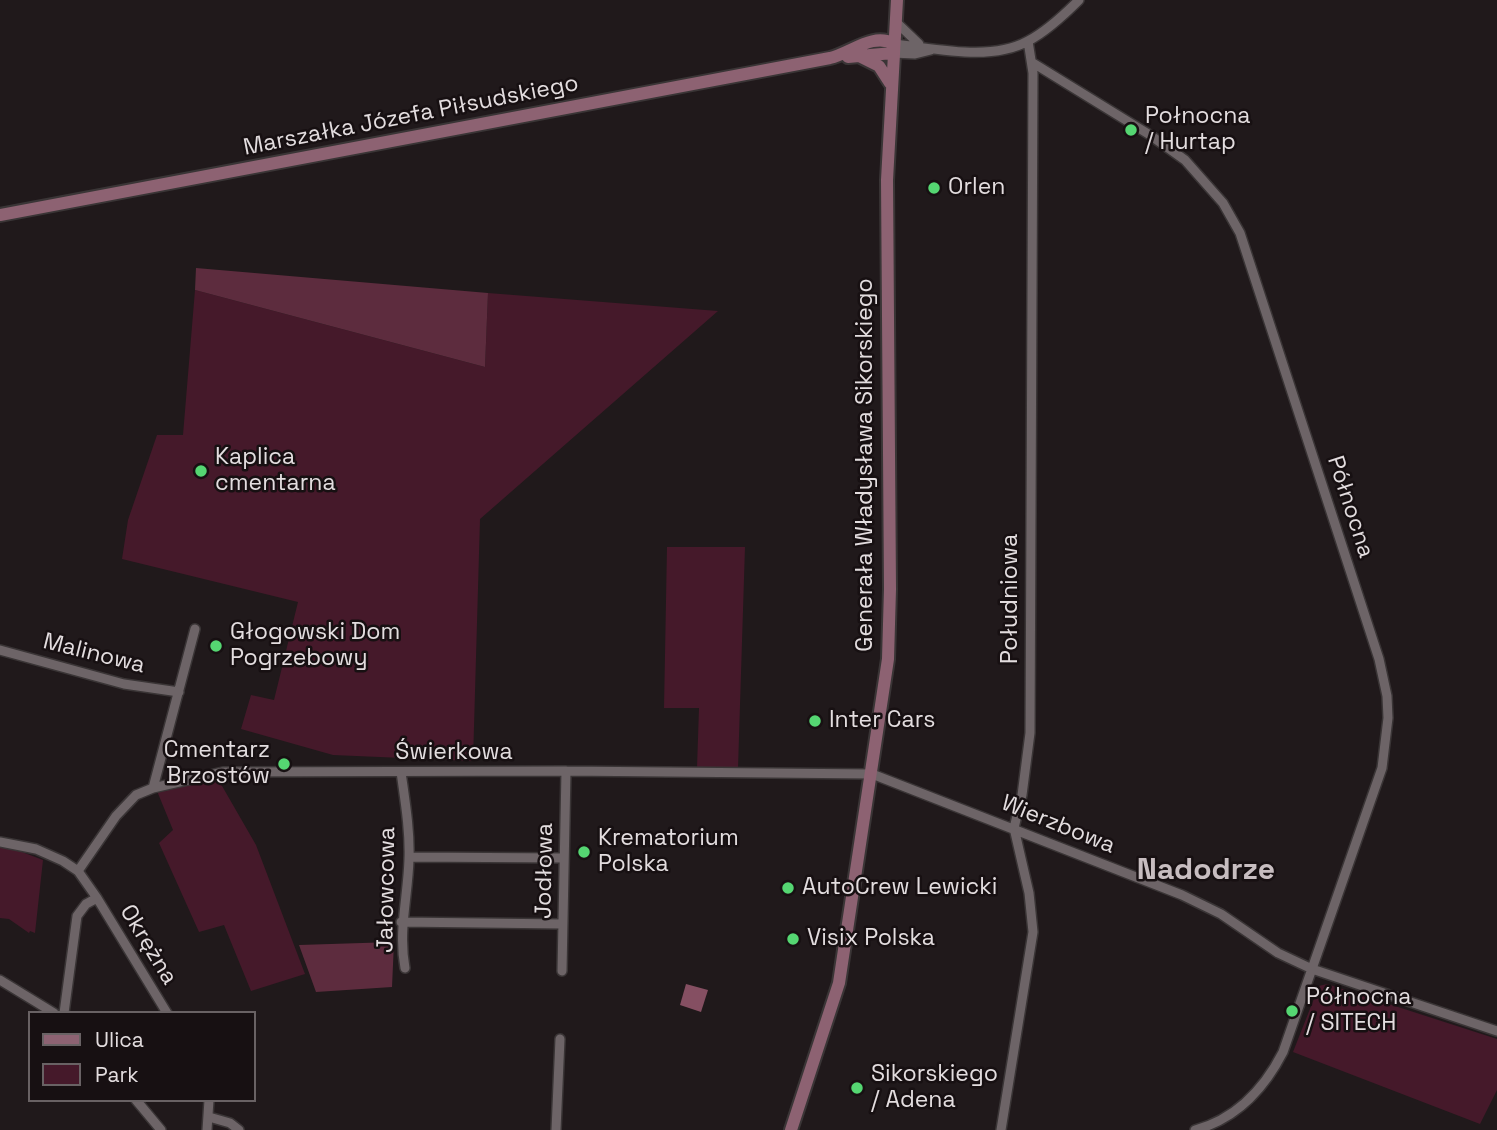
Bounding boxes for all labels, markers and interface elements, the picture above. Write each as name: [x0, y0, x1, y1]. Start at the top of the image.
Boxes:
street label: Marszałka Józefa Piłsudskiego: [241, 70, 581, 162]
place label: Połnocna / Hurtap: [1145, 103, 1251, 157]
marker: Połnocna / Hurtap: [1123, 122, 1139, 138]
place label: Orlen: [948, 174, 1005, 202]
marker: Orlen: [926, 180, 942, 196]
street label: Generała Władysława Sikorskiego: [852, 278, 880, 652]
place label: Kaplica cmentarna: [215, 444, 336, 498]
street label: Północna: [1321, 453, 1379, 561]
marker: Kaplica cmentarna: [193, 463, 209, 479]
street label: Południowa: [997, 534, 1025, 664]
place label: Głogowski Dom Pogrzebowy: [230, 619, 400, 673]
street label: Malinowa: [40, 628, 148, 680]
marker: Głogowski Dom Pogrzebowy: [208, 638, 224, 654]
place label: Inter Cars: [829, 707, 935, 735]
marker: Inter Cars: [807, 713, 823, 729]
place label: Cmentarz Brzostów: [164, 737, 270, 791]
street label: Świerkowa: [395, 739, 513, 767]
marker: Cmentarz Brzostów: [276, 756, 292, 772]
street label: Wierzbowa: [997, 790, 1119, 860]
street label: Jodłowa: [530, 823, 560, 919]
place label: Krematorium Polska: [598, 825, 739, 879]
street label: Jałowcowa: [372, 827, 402, 953]
marker: Krematorium Polska: [576, 844, 592, 860]
district label: Nadodrze: [1137, 853, 1275, 889]
place label: AutoCrew Lewicki: [802, 874, 997, 902]
marker: AutoCrew Lewicki: [780, 880, 796, 896]
street label: Okrężna: [113, 900, 183, 990]
place label: Visix Polska: [807, 925, 935, 953]
marker: Visix Polska: [785, 931, 801, 947]
place label: Północna / SITECH: [1306, 984, 1412, 1038]
marker: Północna / SITECH: [1284, 1003, 1300, 1019]
legend: [28, 1011, 256, 1102]
text: Ulica: [95, 1026, 144, 1053]
text: Park: [95, 1061, 139, 1088]
place label: Sikorskiego / Adena: [871, 1061, 998, 1115]
marker: Sikorskiego / Adena: [849, 1080, 865, 1096]

